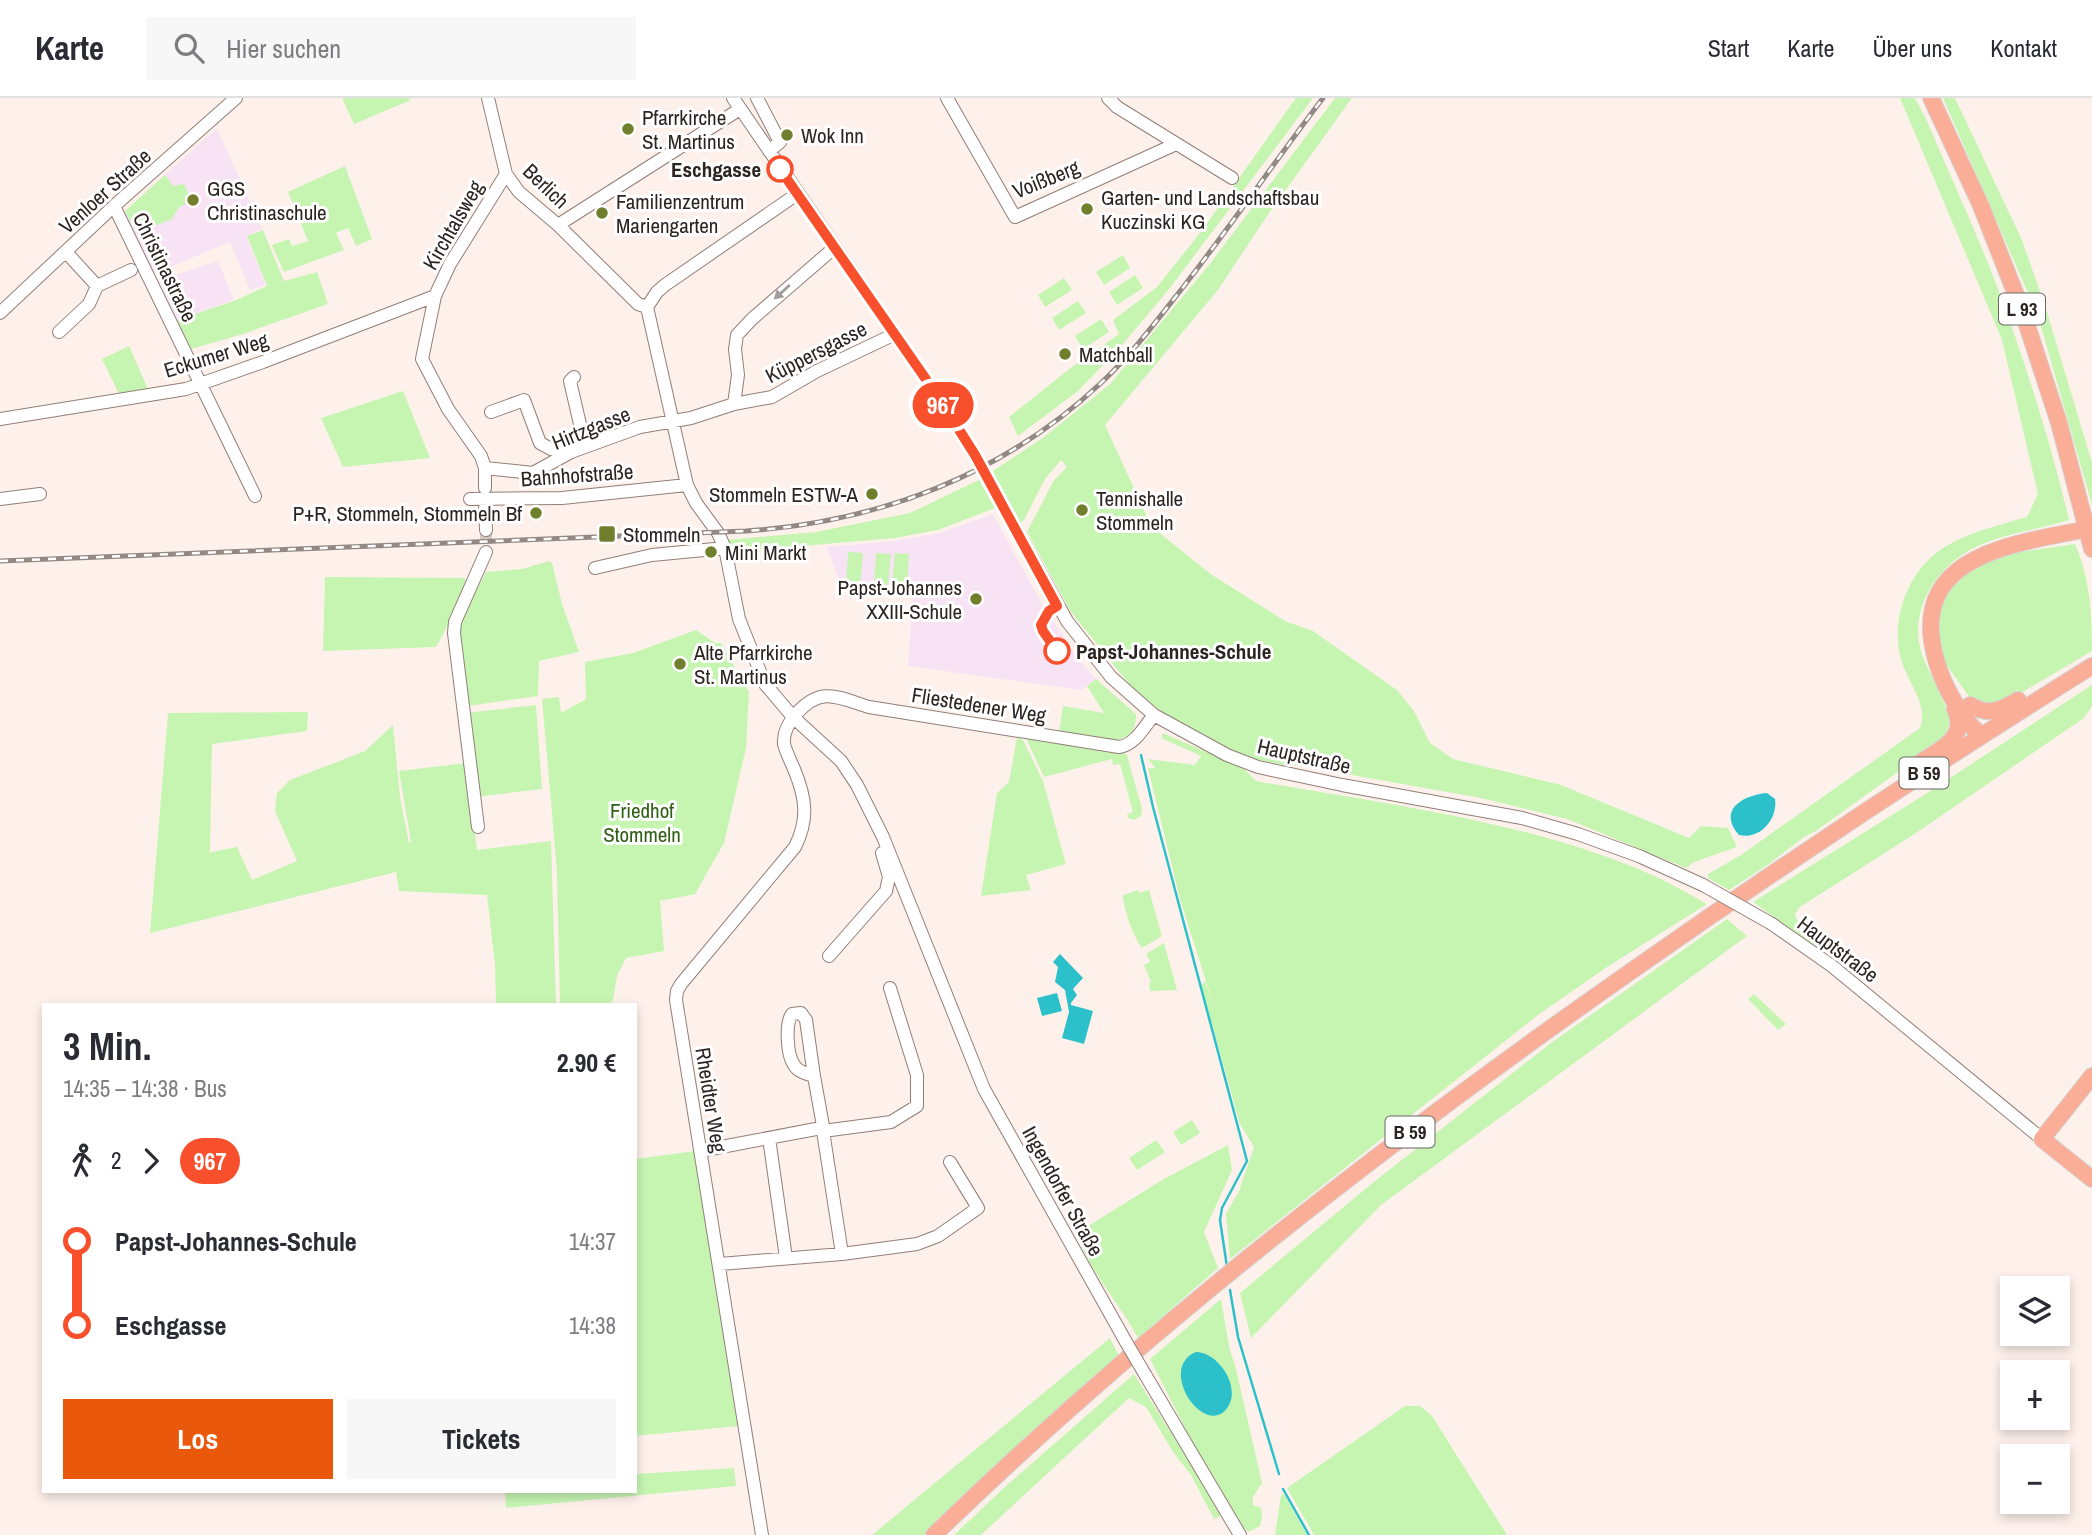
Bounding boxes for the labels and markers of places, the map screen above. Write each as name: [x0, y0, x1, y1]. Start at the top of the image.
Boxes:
place label: Pfarrkirche St. Martinus: [642, 103, 735, 156]
marker: Pfarrkirche St. Martinus: [620, 121, 636, 137]
place label: Wok Inn: [801, 121, 864, 150]
marker: Wok Inn: [779, 127, 795, 143]
place label: Eschgasse: [671, 155, 761, 184]
marker: Eschgasse: [767, 156, 793, 182]
place label: GGS Christinaschule: [207, 174, 327, 227]
place label: Garten- und Landschaftsbau Kuczinski KG: [1101, 183, 1319, 236]
place label: Familienzentrum Mariengarten: [616, 187, 744, 240]
marker: GGS Christinaschule: [185, 192, 201, 208]
marker: Garten- und Landschaftsbau Kuczinski KG: [1079, 201, 1095, 217]
marker: Familienzentrum Mariengarten: [594, 205, 610, 221]
place label: Matchball: [1079, 340, 1153, 369]
marker: Matchball: [1057, 346, 1073, 362]
place label: Stommeln ESTW-A: [709, 480, 859, 509]
place label: Tennishalle Stommeln: [1096, 484, 1183, 537]
marker: Stommeln ESTW-A: [864, 486, 880, 502]
place label: P+R, Stommeln, Stommeln Bf: [293, 499, 522, 528]
marker: Tennishalle Stommeln: [1074, 502, 1090, 518]
marker: P+R, Stommeln, Stommeln Bf: [528, 505, 544, 521]
place label: Stommeln: [623, 520, 701, 549]
marker: Stommeln: [597, 524, 617, 544]
place label: Mini Markt: [725, 538, 807, 567]
marker: Mini Markt: [703, 544, 719, 560]
place label: Papst-Johannes XXIII-Schule: [838, 573, 962, 626]
marker: Papst-Johannes XXIII-Schule: [968, 591, 984, 607]
place label: Papst-Johannes-Schule: [1076, 637, 1271, 666]
place label: Alte Pfarrkirche St. Martinus: [693, 638, 813, 691]
marker: Papst-Johannes-Schule: [1044, 638, 1070, 664]
marker: Alte Pfarrkirche St. Martinus: [672, 656, 688, 672]

